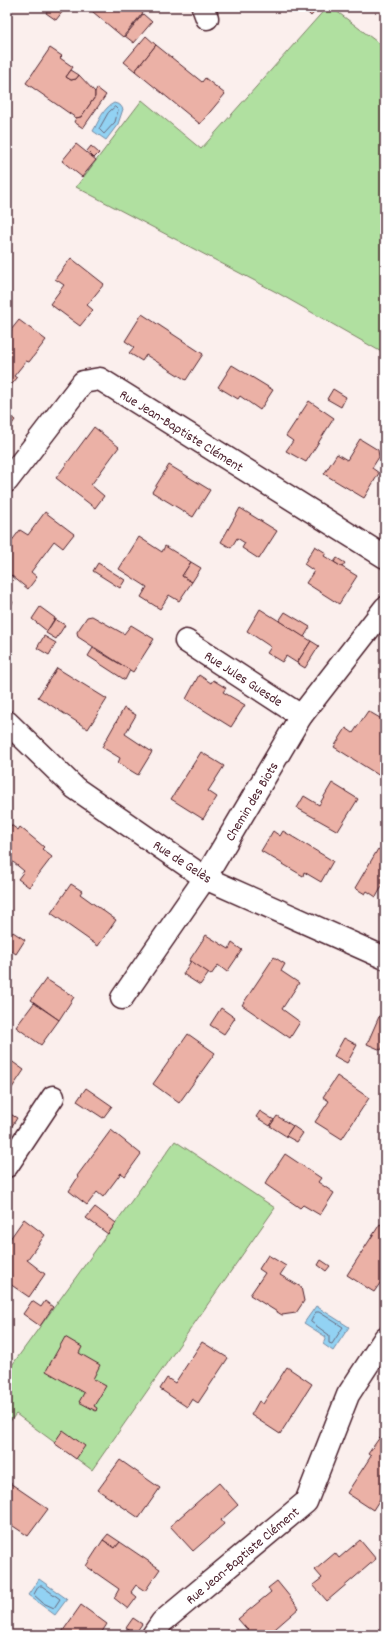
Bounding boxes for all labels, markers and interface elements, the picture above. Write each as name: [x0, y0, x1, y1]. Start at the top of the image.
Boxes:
street label: Rue Jean-Baptiste Clément: [115, 385, 247, 478]
street label: Rue Jules Guesde: [200, 647, 286, 713]
street label: Chemin des Biots: [221, 758, 284, 846]
street label: Rue de Gelès: [149, 836, 215, 889]
street label: Rue Jean-Baptiste Clément: [182, 1503, 304, 1610]

